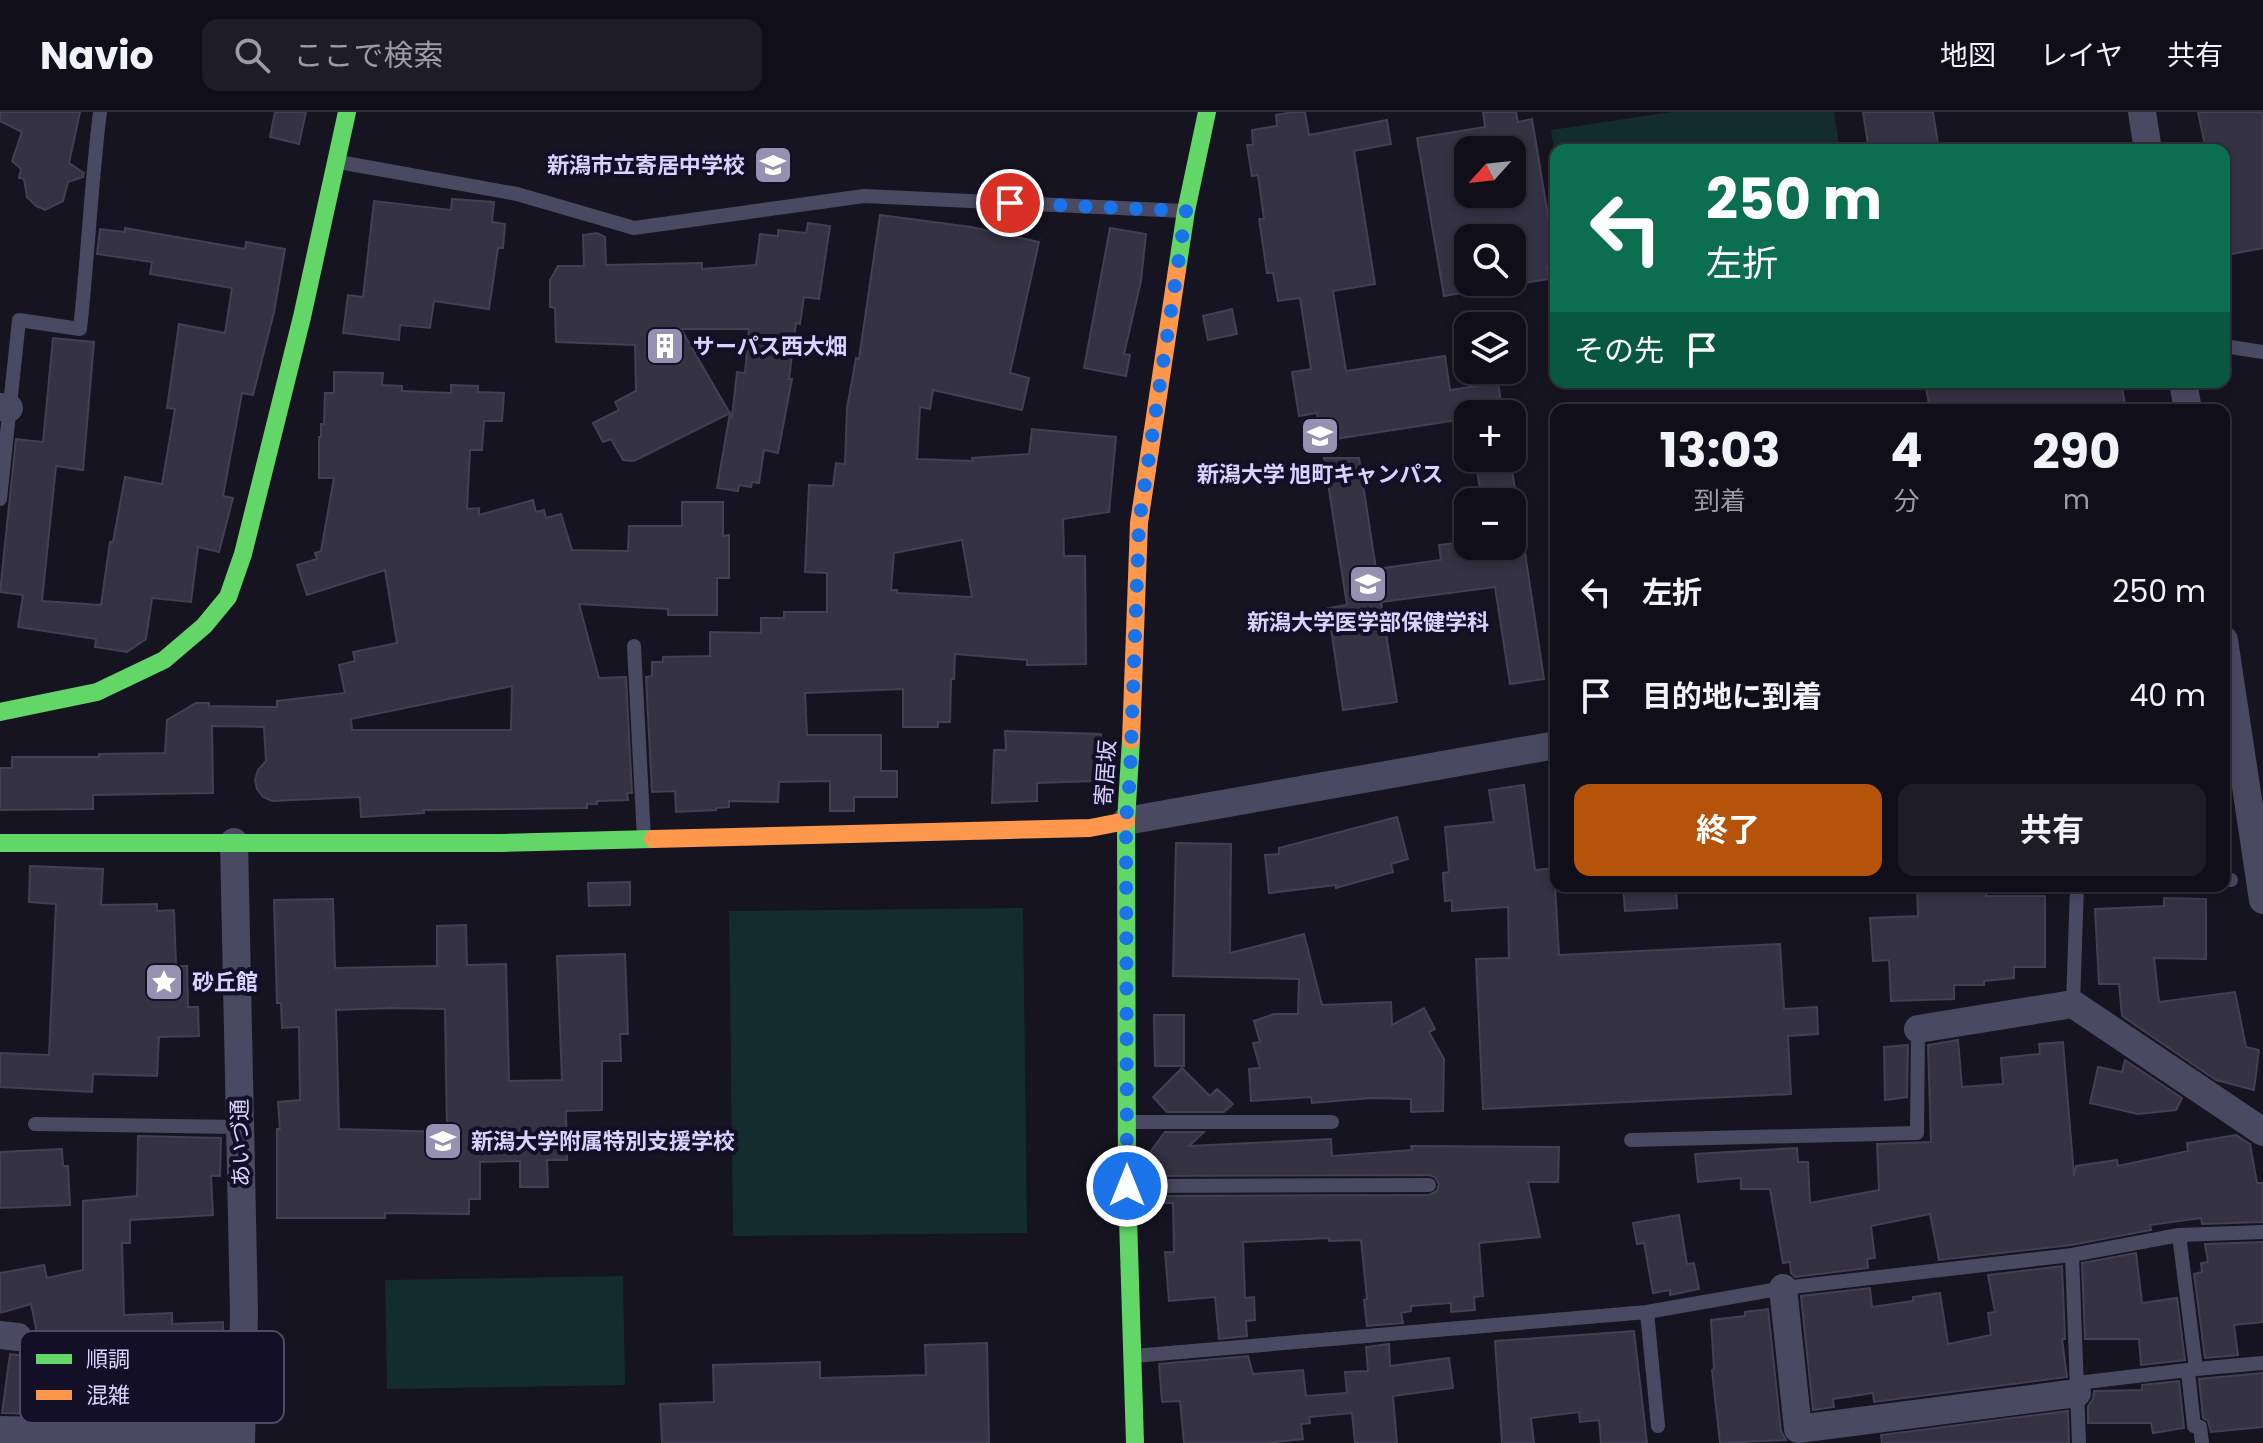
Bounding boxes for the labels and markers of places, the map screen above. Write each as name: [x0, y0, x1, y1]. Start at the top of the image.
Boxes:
school or university icon: 新潟市立寄居中学校: [752, 144, 794, 186]
place label: 新潟市立寄居中学校: [547, 150, 745, 181]
pin: [976, 169, 1044, 237]
building icon: サーパス西大畑: [644, 325, 686, 367]
place label: サーパス西大畑: [693, 331, 847, 362]
school or university icon: 新潟大学 旭町キャンパス: [1299, 415, 1341, 457]
place label: 新潟大学 旭町キャンパス: [1197, 459, 1443, 490]
school or university icon: 新潟大学医学部保健学科: [1347, 563, 1389, 605]
place label: 新潟大学医学部保健学科: [1247, 607, 1489, 638]
place icon: 砂丘館: [143, 961, 185, 1003]
place label: 砂丘館: [192, 967, 258, 998]
school or university icon: 新潟大学附属特別支援学校: [422, 1120, 464, 1162]
place label: 新潟大学附属特別支援学校: [471, 1126, 735, 1157]

